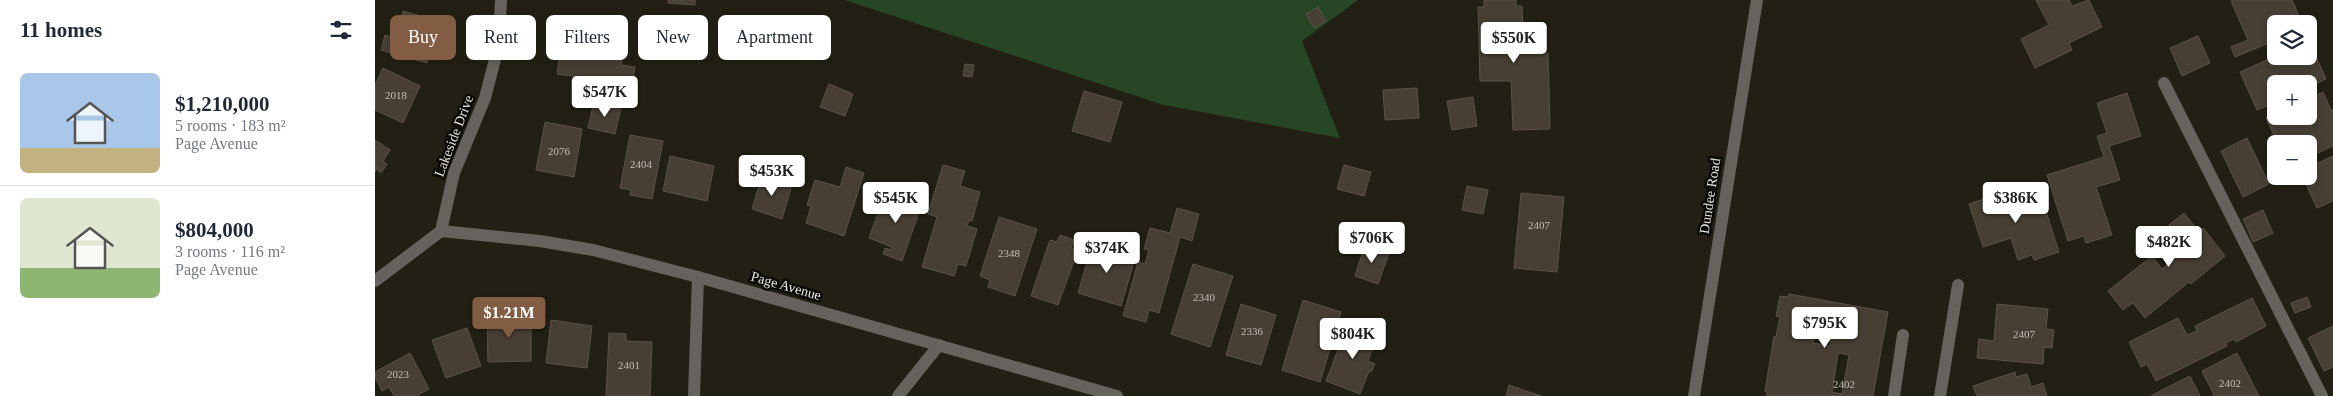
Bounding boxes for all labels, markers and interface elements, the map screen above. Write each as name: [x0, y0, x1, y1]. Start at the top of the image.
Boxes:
chip: Buy: [390, 15, 456, 60]
chip: Rent: [466, 15, 536, 60]
chip: Filters: [546, 15, 628, 60]
chip: New: [638, 15, 708, 60]
chip: Apartment: [718, 15, 831, 60]
map controls: [2267, 15, 2317, 185]
button: layers: [2267, 15, 2317, 65]
icon: filters: [327, 16, 355, 44]
text: 11 homes: [20, 18, 102, 42]
pin: $550K: [1479, 22, 1549, 64]
text: $550K: [1492, 29, 1536, 46]
button: +: [2267, 75, 2317, 125]
pin: $547K: [570, 76, 640, 118]
text: $547K: [583, 83, 627, 100]
house number: 2018: [385, 89, 408, 101]
text: $1,210,000: [175, 92, 270, 116]
icon: home: [60, 93, 120, 153]
street label: Lakeside Drive: [432, 93, 476, 179]
text: 5 rooms · 183 m²: [175, 117, 286, 134]
text: Page Avenue: [175, 135, 258, 152]
button: −: [2267, 135, 2317, 185]
house number: 2076: [548, 145, 571, 157]
pin: $453K: [737, 154, 807, 197]
street label: Dundee Road: [1697, 157, 1723, 235]
house number: 2404: [630, 158, 653, 170]
text: $453K: [750, 162, 794, 179]
pin: $545K: [861, 182, 931, 224]
pin: $386K: [1981, 182, 2051, 224]
text: $545K: [874, 189, 918, 206]
text: $386K: [1994, 189, 2038, 206]
icon: home: [60, 218, 120, 278]
text: $804,000: [175, 218, 254, 242]
house number: 2407: [1528, 219, 1551, 231]
pin: $706K: [1337, 222, 1407, 264]
pin: $482K: [2134, 226, 2204, 268]
text: $706K: [1350, 229, 1394, 246]
pin: $374K: [1072, 232, 1142, 274]
text: $482K: [2147, 233, 2191, 250]
text: $374K: [1085, 239, 1129, 256]
text: 3 rooms · 116 m²: [175, 243, 285, 260]
house number: 2348: [998, 247, 1021, 259]
text: Page Avenue: [175, 261, 258, 278]
street label: Page Avenue: [749, 269, 823, 303]
house number: 2340: [1193, 291, 1216, 303]
pin: $1.21M: [468, 296, 550, 339]
text: $1.21M: [483, 304, 535, 321]
pin: $795K: [1790, 306, 1860, 349]
text: $795K: [1803, 314, 1847, 331]
pin: $804K: [1318, 318, 1388, 360]
house number: 2336: [1241, 325, 1264, 337]
text: $804K: [1331, 325, 1375, 342]
house number: 2407: [2013, 328, 2036, 340]
house number: 2401: [618, 359, 640, 371]
house number: 2023: [387, 368, 410, 380]
house number: 2402: [2219, 377, 2241, 389]
house number: 2402: [1833, 378, 1855, 390]

